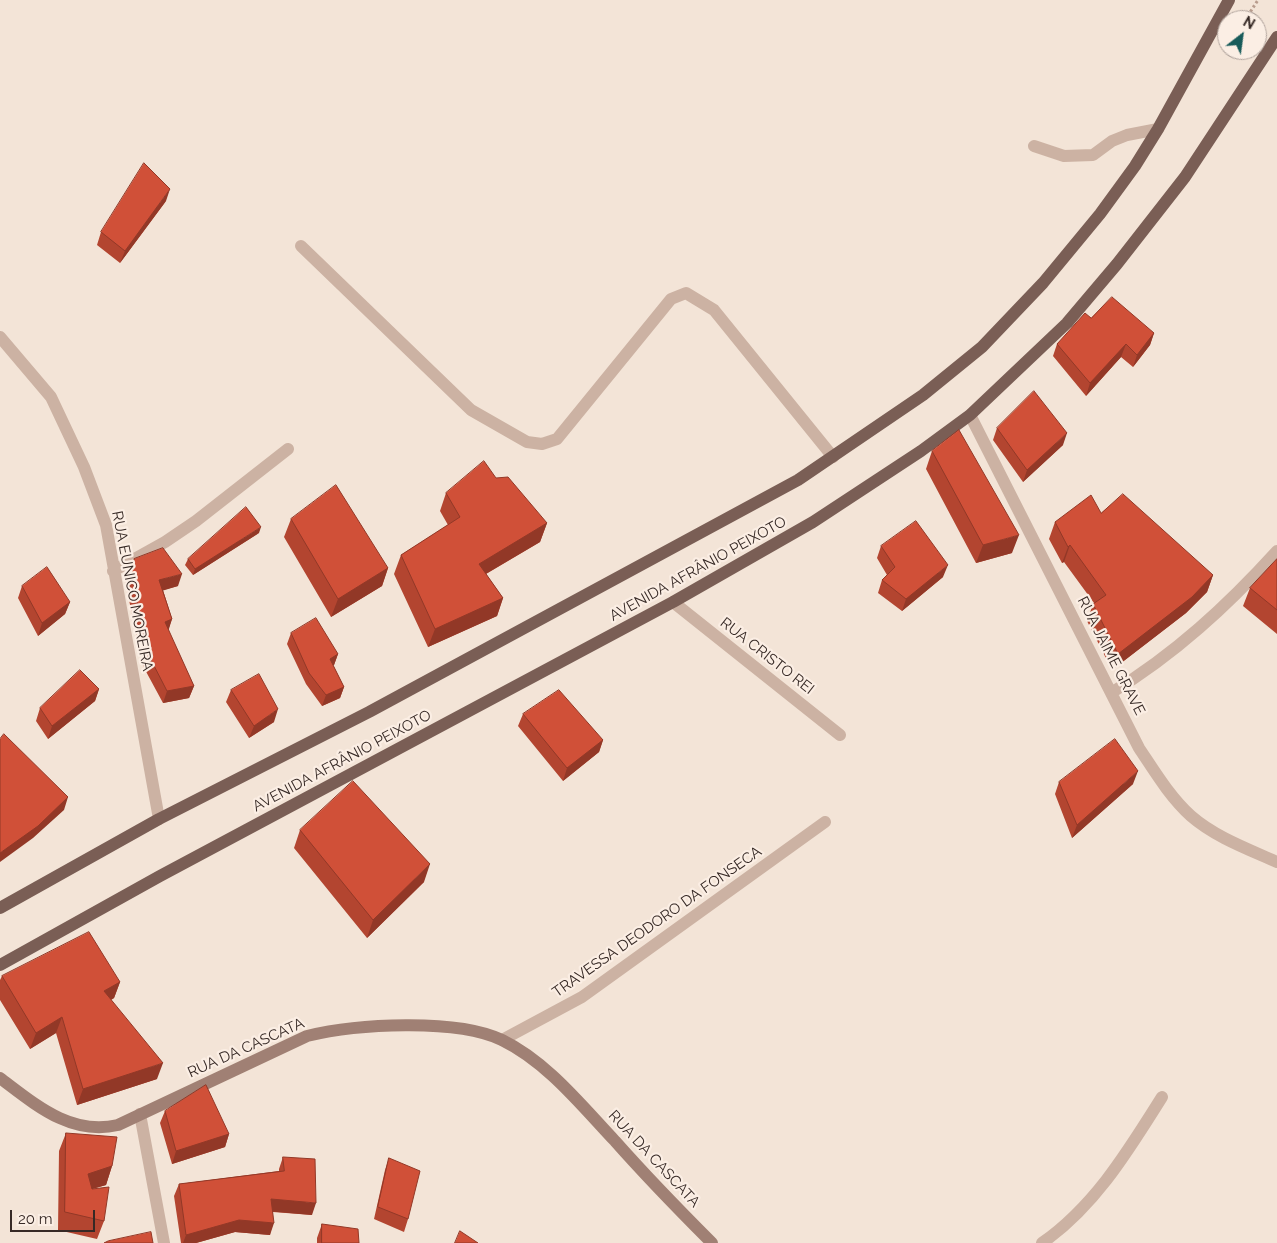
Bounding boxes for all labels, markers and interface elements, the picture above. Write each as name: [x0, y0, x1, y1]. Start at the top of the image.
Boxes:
north arrow: [1217, 10, 1267, 60]
text: N: [1240, 13, 1258, 32]
street label: RUA EUNICO MOREIRA: [108, 509, 156, 673]
street label: AVENIDA AFRÂNIO PEIXOTO: [606, 513, 790, 625]
street label: RUA JAIME GRAVE: [1073, 594, 1149, 718]
street label: RUA CRISTO REI: [717, 614, 817, 698]
street label: AVENIDA AFRÂNIO PEIXOTO: [250, 706, 434, 816]
street label: TRAVESSA DEODORO DA FONSECA: [549, 843, 765, 1001]
street label: RUA DA CASCATA: [185, 1014, 307, 1082]
street label: RUA DA CASCATA: [605, 1107, 703, 1211]
scale bar: [12, 1200, 98, 1232]
text: 20 m: [18, 1210, 53, 1228]

